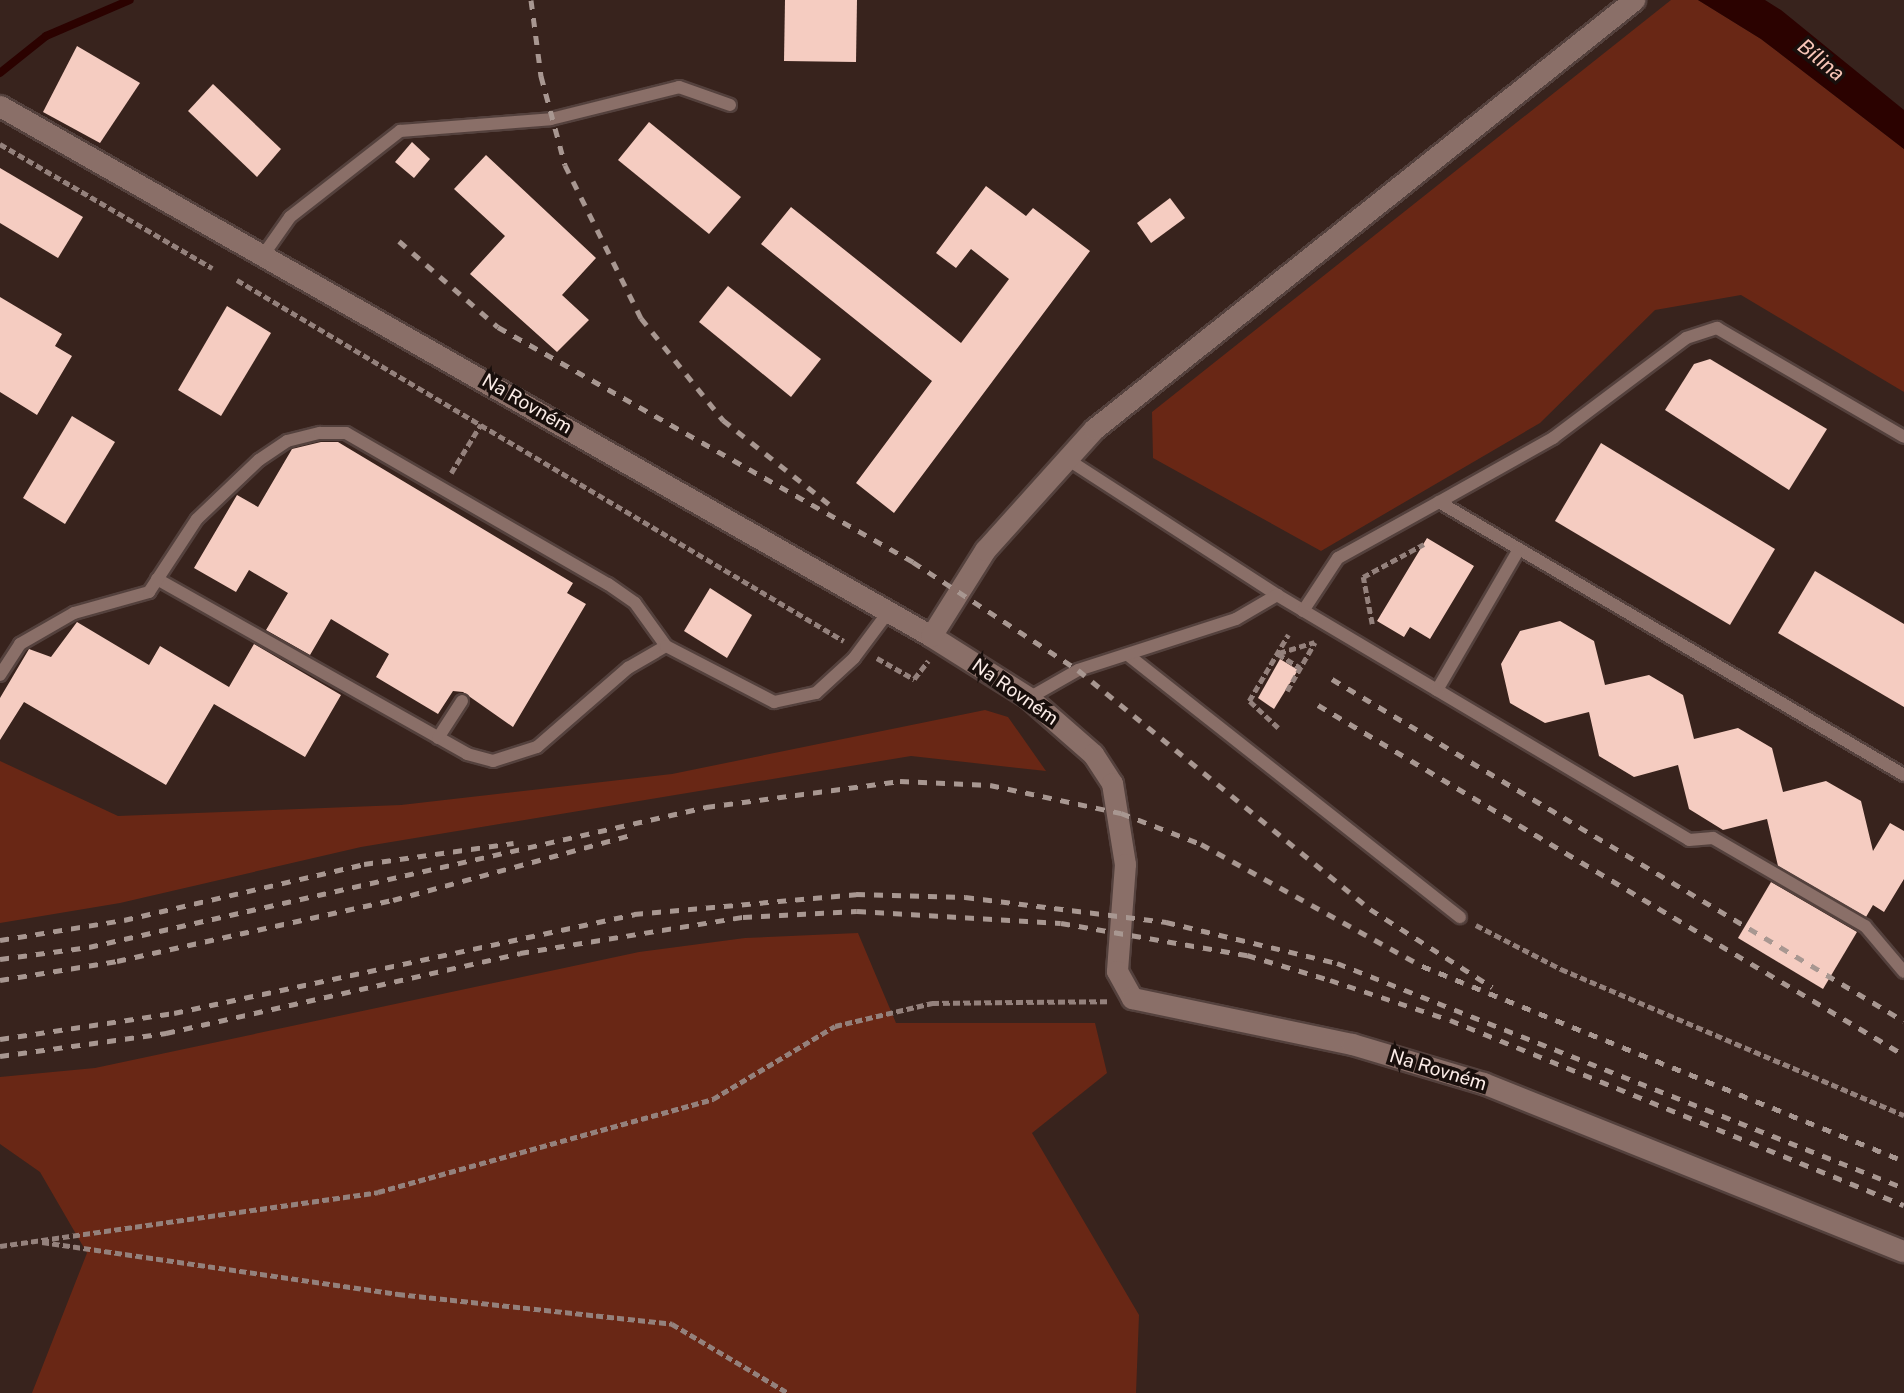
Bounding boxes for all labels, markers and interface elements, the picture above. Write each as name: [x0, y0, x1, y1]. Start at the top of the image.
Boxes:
water label: Bílina: [1792, 34, 1850, 86]
street label: Na Rovném: [478, 369, 576, 439]
street label: Na Rovném: [967, 654, 1063, 730]
street label: Na Rovném: [1387, 1044, 1489, 1096]

